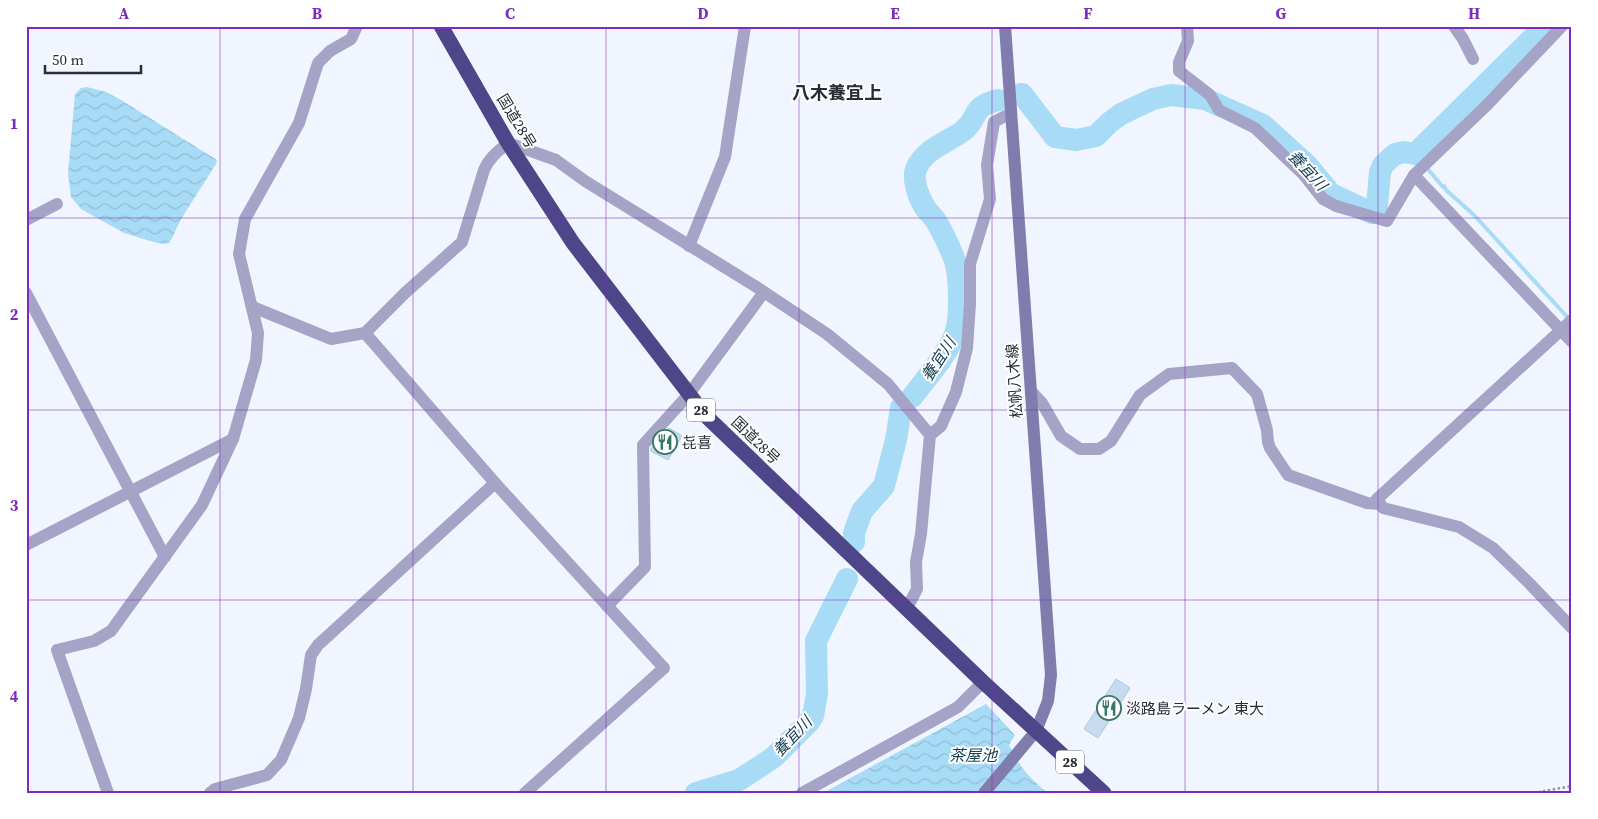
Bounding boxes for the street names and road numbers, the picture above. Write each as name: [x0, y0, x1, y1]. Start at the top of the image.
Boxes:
street label: 国道28号: [493, 90, 541, 152]
street label: 松帆八木線: [1001, 343, 1027, 419]
road number: 28: [687, 398, 715, 422]
street label: 国道28号: [727, 412, 785, 468]
road number: 28: [1056, 750, 1084, 774]

